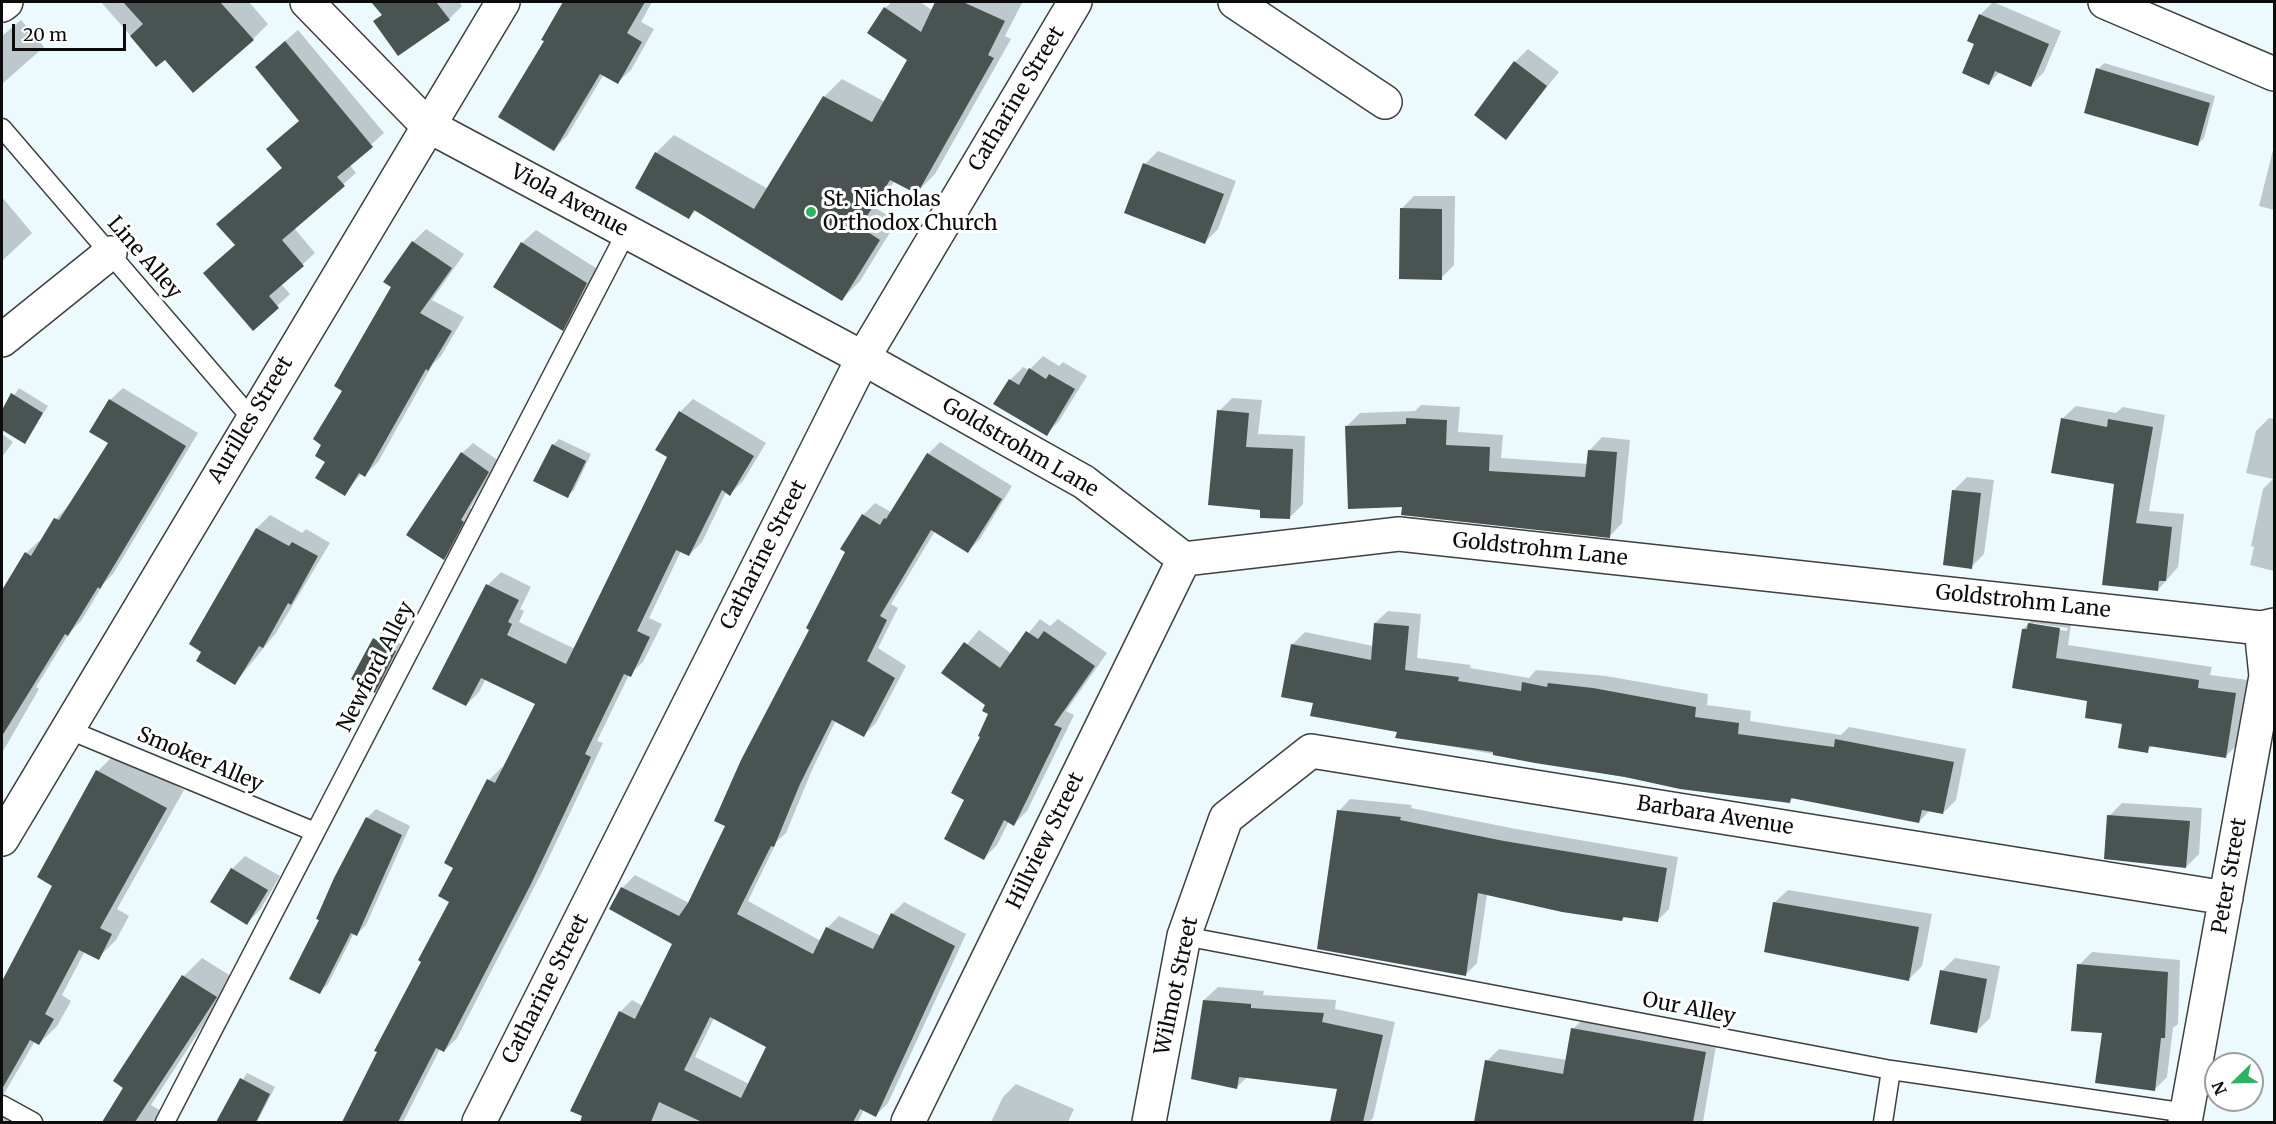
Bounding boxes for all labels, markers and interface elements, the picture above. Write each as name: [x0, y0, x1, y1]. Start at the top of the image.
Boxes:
scale bar: [15, 12, 129, 50]
street label: Catharine Street: [964, 22, 1070, 176]
text: 20 m: [23, 23, 67, 46]
street label: Viola Avenue: [506, 160, 632, 242]
place label: St. Nicholas Orthodox Church: [823, 187, 998, 237]
marker: St. Nicholas Orthodox Church: [804, 205, 818, 219]
street label: Line Alley: [101, 212, 187, 304]
street label: Aurilles Street: [203, 352, 299, 488]
street label: Goldstrohm Lane: [938, 393, 1102, 503]
street label: Catharine Street: [715, 476, 813, 634]
street label: Goldstrohm Lane: [1451, 528, 1629, 572]
street label: Goldstrohm Lane: [1934, 580, 2112, 624]
street label: Newford Alley: [332, 598, 420, 736]
street label: Smoker Alley: [133, 722, 267, 798]
street label: Hillview Street: [1002, 769, 1090, 913]
street label: Barbara Avenue: [1635, 791, 1795, 841]
street label: Peter Street: [2207, 816, 2253, 936]
street label: Catharine Street: [497, 910, 595, 1068]
street label: Wilmot Street: [1150, 915, 1204, 1057]
street label: Our Alley: [1640, 988, 1738, 1030]
north arrow: [2204, 1052, 2264, 1112]
text: N: [2208, 1079, 2231, 1098]

